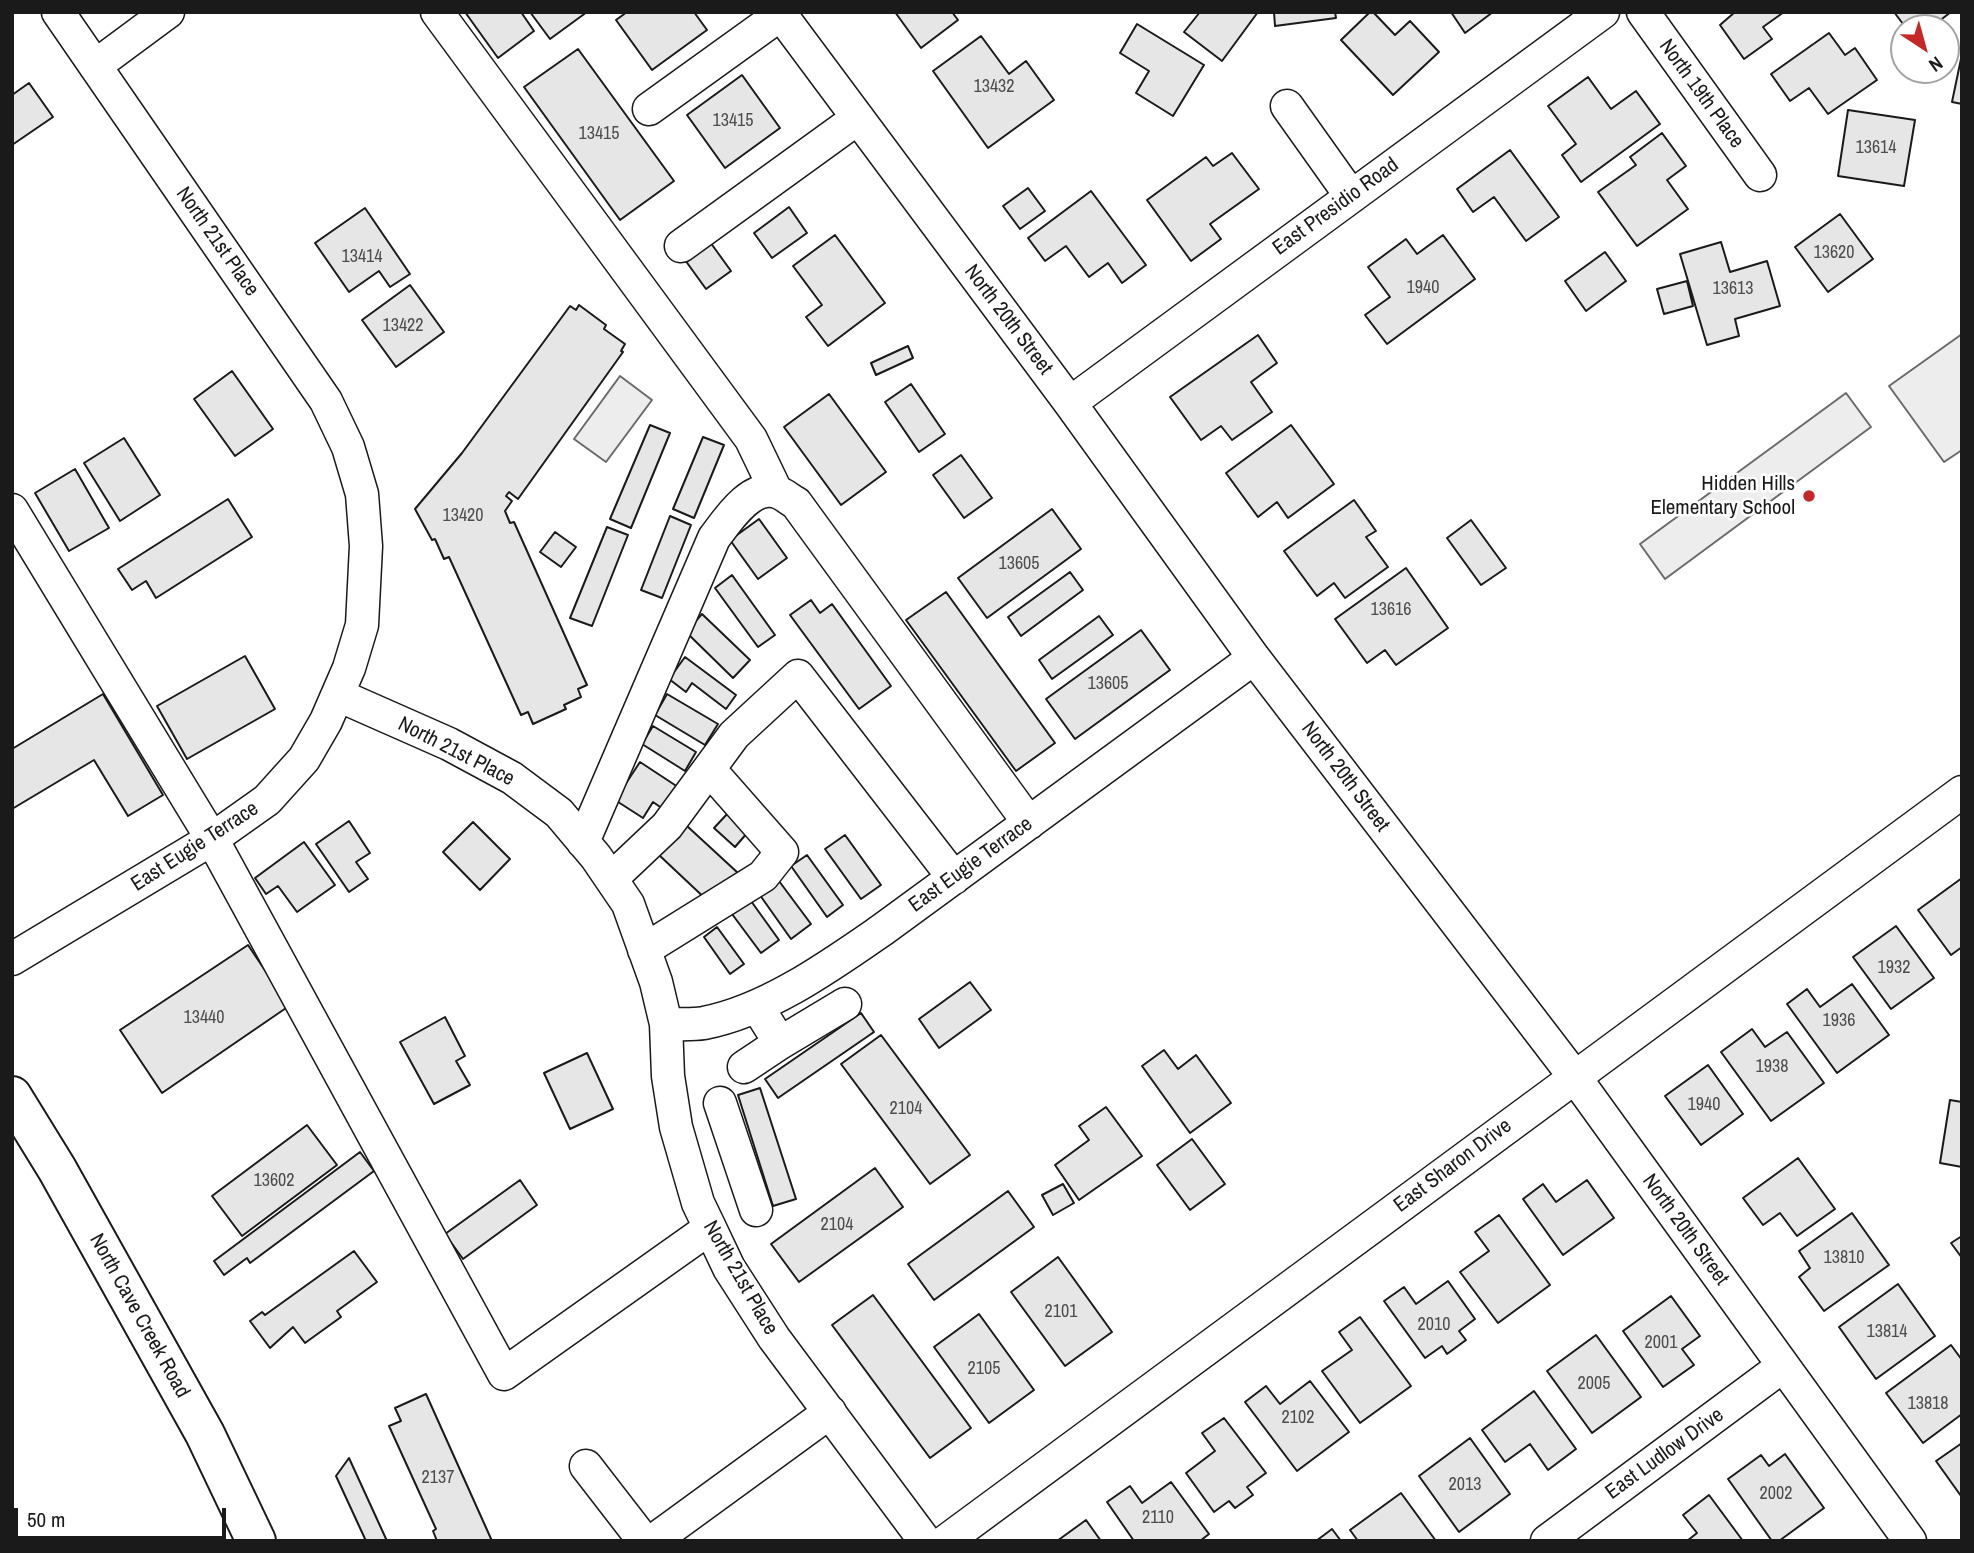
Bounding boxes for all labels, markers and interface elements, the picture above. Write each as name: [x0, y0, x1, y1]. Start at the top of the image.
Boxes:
north arrow: [1890, 14, 1960, 84]
street label: North 19th Place: [1653, 35, 1749, 153]
text: N: [1924, 51, 1948, 78]
house number: 13432: [973, 76, 1015, 98]
house number: 13415: [712, 110, 754, 132]
house number: 13415: [578, 123, 620, 145]
house number: 13614: [1855, 137, 1897, 159]
street label: East Presidio Road: [1268, 153, 1404, 261]
street label: North 21st Place: [170, 183, 264, 301]
house number: 13620: [1813, 242, 1855, 264]
house number: 13414: [341, 246, 383, 268]
street label: North 20th Street: [958, 260, 1058, 380]
house number: 1940: [1407, 277, 1439, 299]
house number: 13613: [1712, 278, 1754, 300]
house number: 13422: [382, 315, 424, 337]
place label: Hidden Hills Elementary School: [1650, 471, 1795, 521]
marker: Hidden Hills Elementary School: [1801, 488, 1817, 504]
house number: 13420: [442, 505, 484, 527]
house number: 13605: [998, 553, 1040, 575]
house number: 13616: [1370, 599, 1412, 621]
house number: 13605: [1087, 673, 1129, 695]
street label: North 21st Place: [394, 712, 518, 792]
street label: North 20th Street: [1295, 717, 1395, 837]
street label: East Eugie Terrace: [127, 797, 263, 897]
street label: East Eugie Terrace: [904, 812, 1038, 918]
house number: 1932: [1878, 957, 1910, 979]
house number: 13440: [183, 1007, 225, 1029]
house number: 1936: [1823, 1010, 1855, 1032]
house number: 1938: [1756, 1056, 1788, 1078]
house number: 1940: [1688, 1094, 1720, 1116]
house number: 2104: [890, 1098, 922, 1120]
street label: East Sharon Drive: [1389, 1114, 1517, 1218]
house number: 13602: [253, 1170, 295, 1192]
street label: North 20th Street: [1636, 1170, 1734, 1290]
house number: 2104: [821, 1214, 853, 1236]
street label: North 21st Place: [697, 1217, 783, 1339]
street label: North Cave Creek Road: [83, 1230, 195, 1402]
house number: 13810: [1823, 1247, 1865, 1269]
house number: 2101: [1045, 1301, 1077, 1323]
house number: 2010: [1418, 1314, 1450, 1336]
house number: 13814: [1866, 1321, 1908, 1343]
house number: 2001: [1645, 1332, 1677, 1354]
house number: 2105: [968, 1358, 1000, 1380]
house number: 2005: [1578, 1373, 1610, 1395]
house number: 13818: [1907, 1393, 1949, 1415]
street label: East Ludlow Drive: [1601, 1403, 1729, 1505]
house number: 2102: [1282, 1407, 1314, 1429]
house number: 2137: [422, 1467, 454, 1489]
house number: 2013: [1449, 1474, 1481, 1496]
house number: 2002: [1760, 1483, 1792, 1505]
scale bar: [18, 1494, 229, 1538]
text: 50 m: [27, 1505, 65, 1534]
house number: 2110: [1142, 1507, 1174, 1529]

